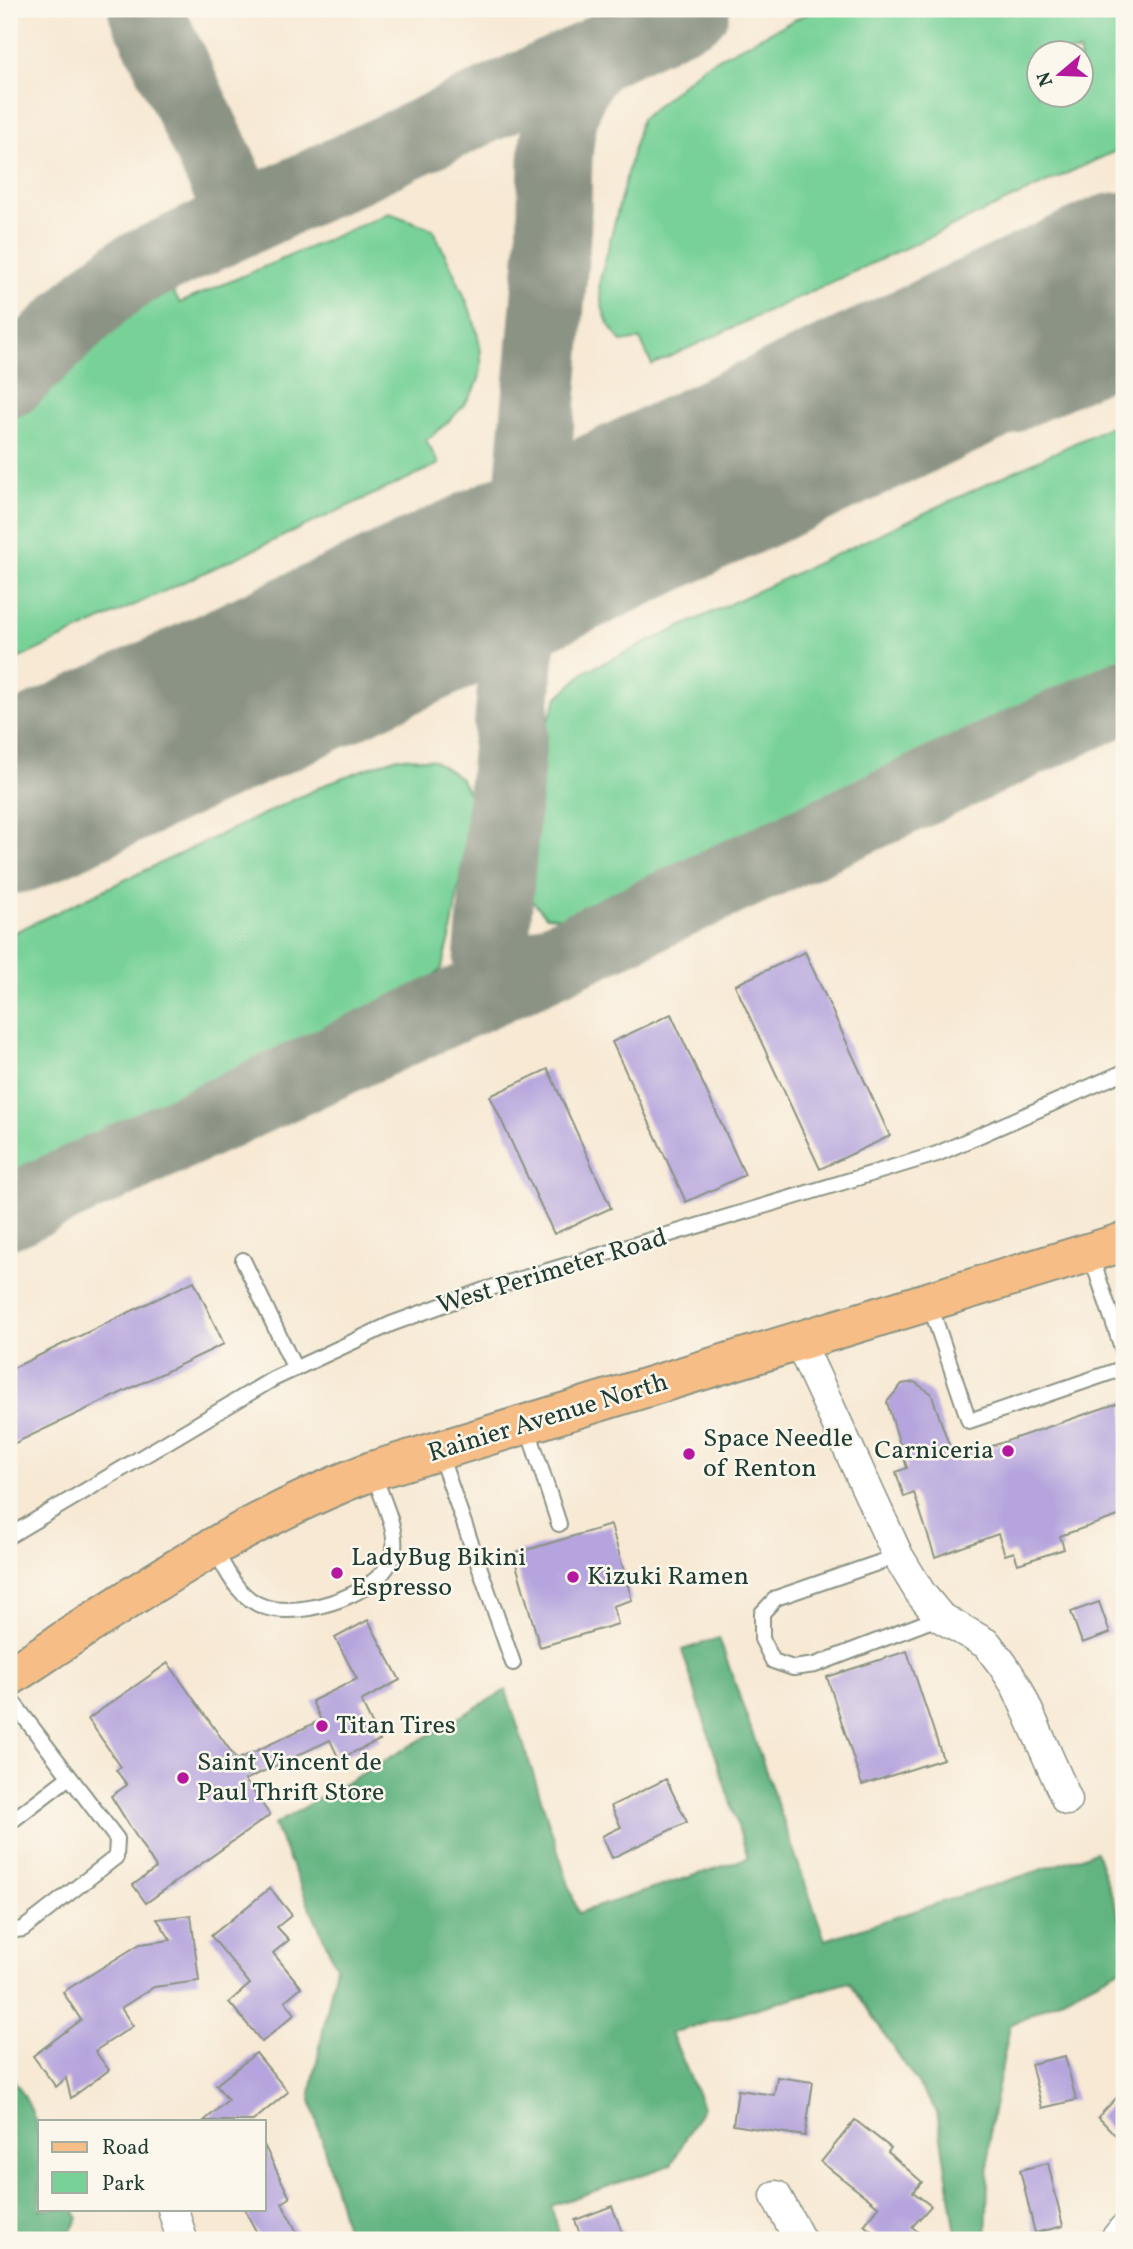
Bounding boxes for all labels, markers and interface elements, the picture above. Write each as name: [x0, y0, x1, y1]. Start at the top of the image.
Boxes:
north arrow: [1024, 38, 1094, 108]
text: N: [1031, 68, 1060, 90]
street label: West Perimeter Road: [433, 1220, 671, 1324]
street label: Rainier Avenue North: [424, 1364, 672, 1472]
place label: Space Needle of Renton: [703, 1421, 853, 1487]
place label: Carniceria: [874, 1433, 994, 1469]
marker: Carniceria: [1000, 1443, 1016, 1459]
marker: Space Needle of Renton: [681, 1446, 697, 1462]
place label: LadyBug Bikini Espresso: [351, 1540, 526, 1606]
place label: Kizuki Ramen: [587, 1559, 749, 1595]
marker: LadyBug Bikini Espresso: [329, 1565, 345, 1581]
marker: Kizuki Ramen: [565, 1569, 581, 1585]
place label: Titan Tires: [336, 1708, 456, 1744]
marker: Titan Tires: [314, 1718, 330, 1734]
place label: Saint Vincent de Paul Thrift Store: [197, 1745, 384, 1811]
marker: Saint Vincent de Paul Thrift Store: [175, 1770, 191, 1786]
legend: [38, 2120, 266, 2210]
text: Road: [102, 2134, 149, 2163]
text: Park: [102, 2170, 145, 2199]

